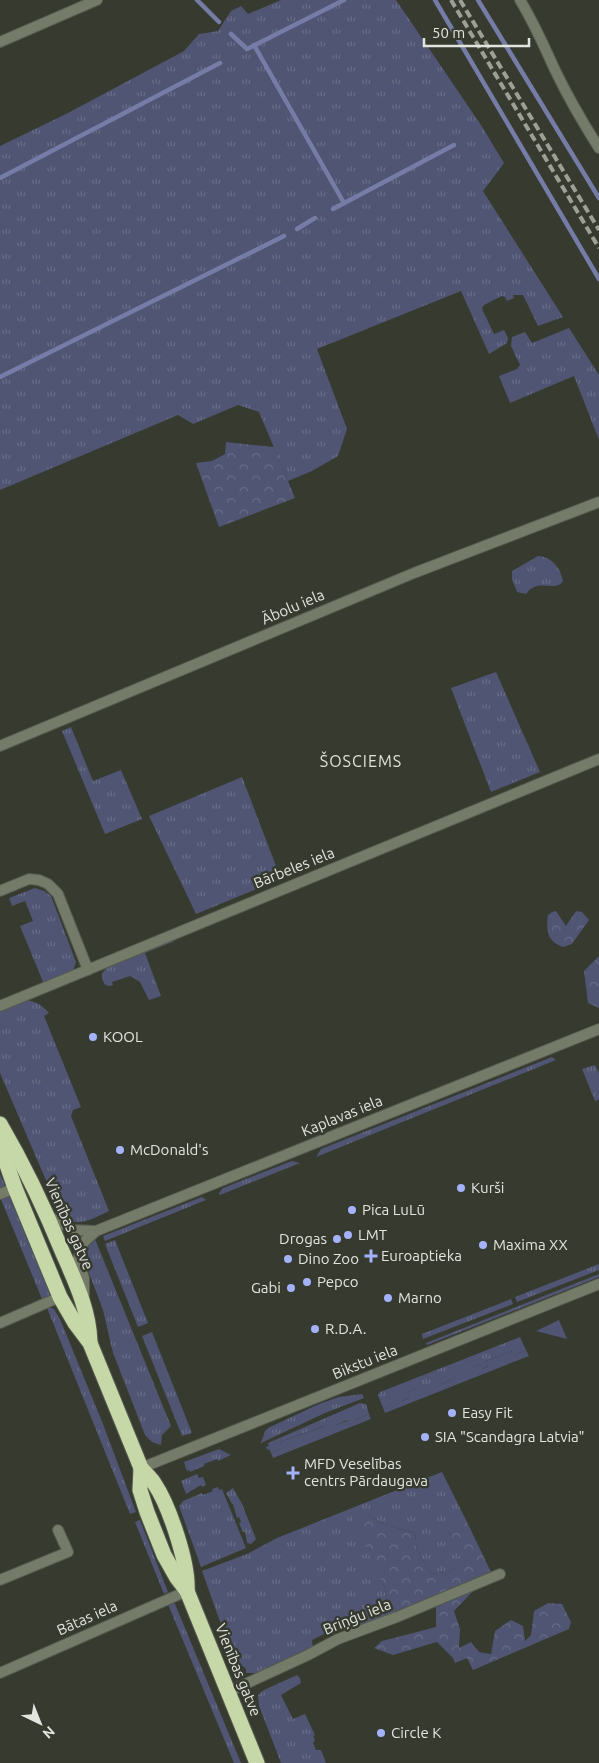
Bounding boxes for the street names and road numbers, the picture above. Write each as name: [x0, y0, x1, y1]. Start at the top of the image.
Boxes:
street label: Ābolu iela: [259, 586, 327, 627]
street label: Bārbeles iela: [251, 844, 337, 891]
street label: Kaplavas iela: [299, 1092, 385, 1139]
street label: Vienības gatve: [42, 1175, 97, 1272]
street label: Bikstu iela: [330, 1341, 400, 1382]
street label: Briņģu iela: [320, 1595, 393, 1638]
street label: Bātas iela: [54, 1597, 120, 1638]
street label: Vienības gatve: [212, 1621, 265, 1719]

